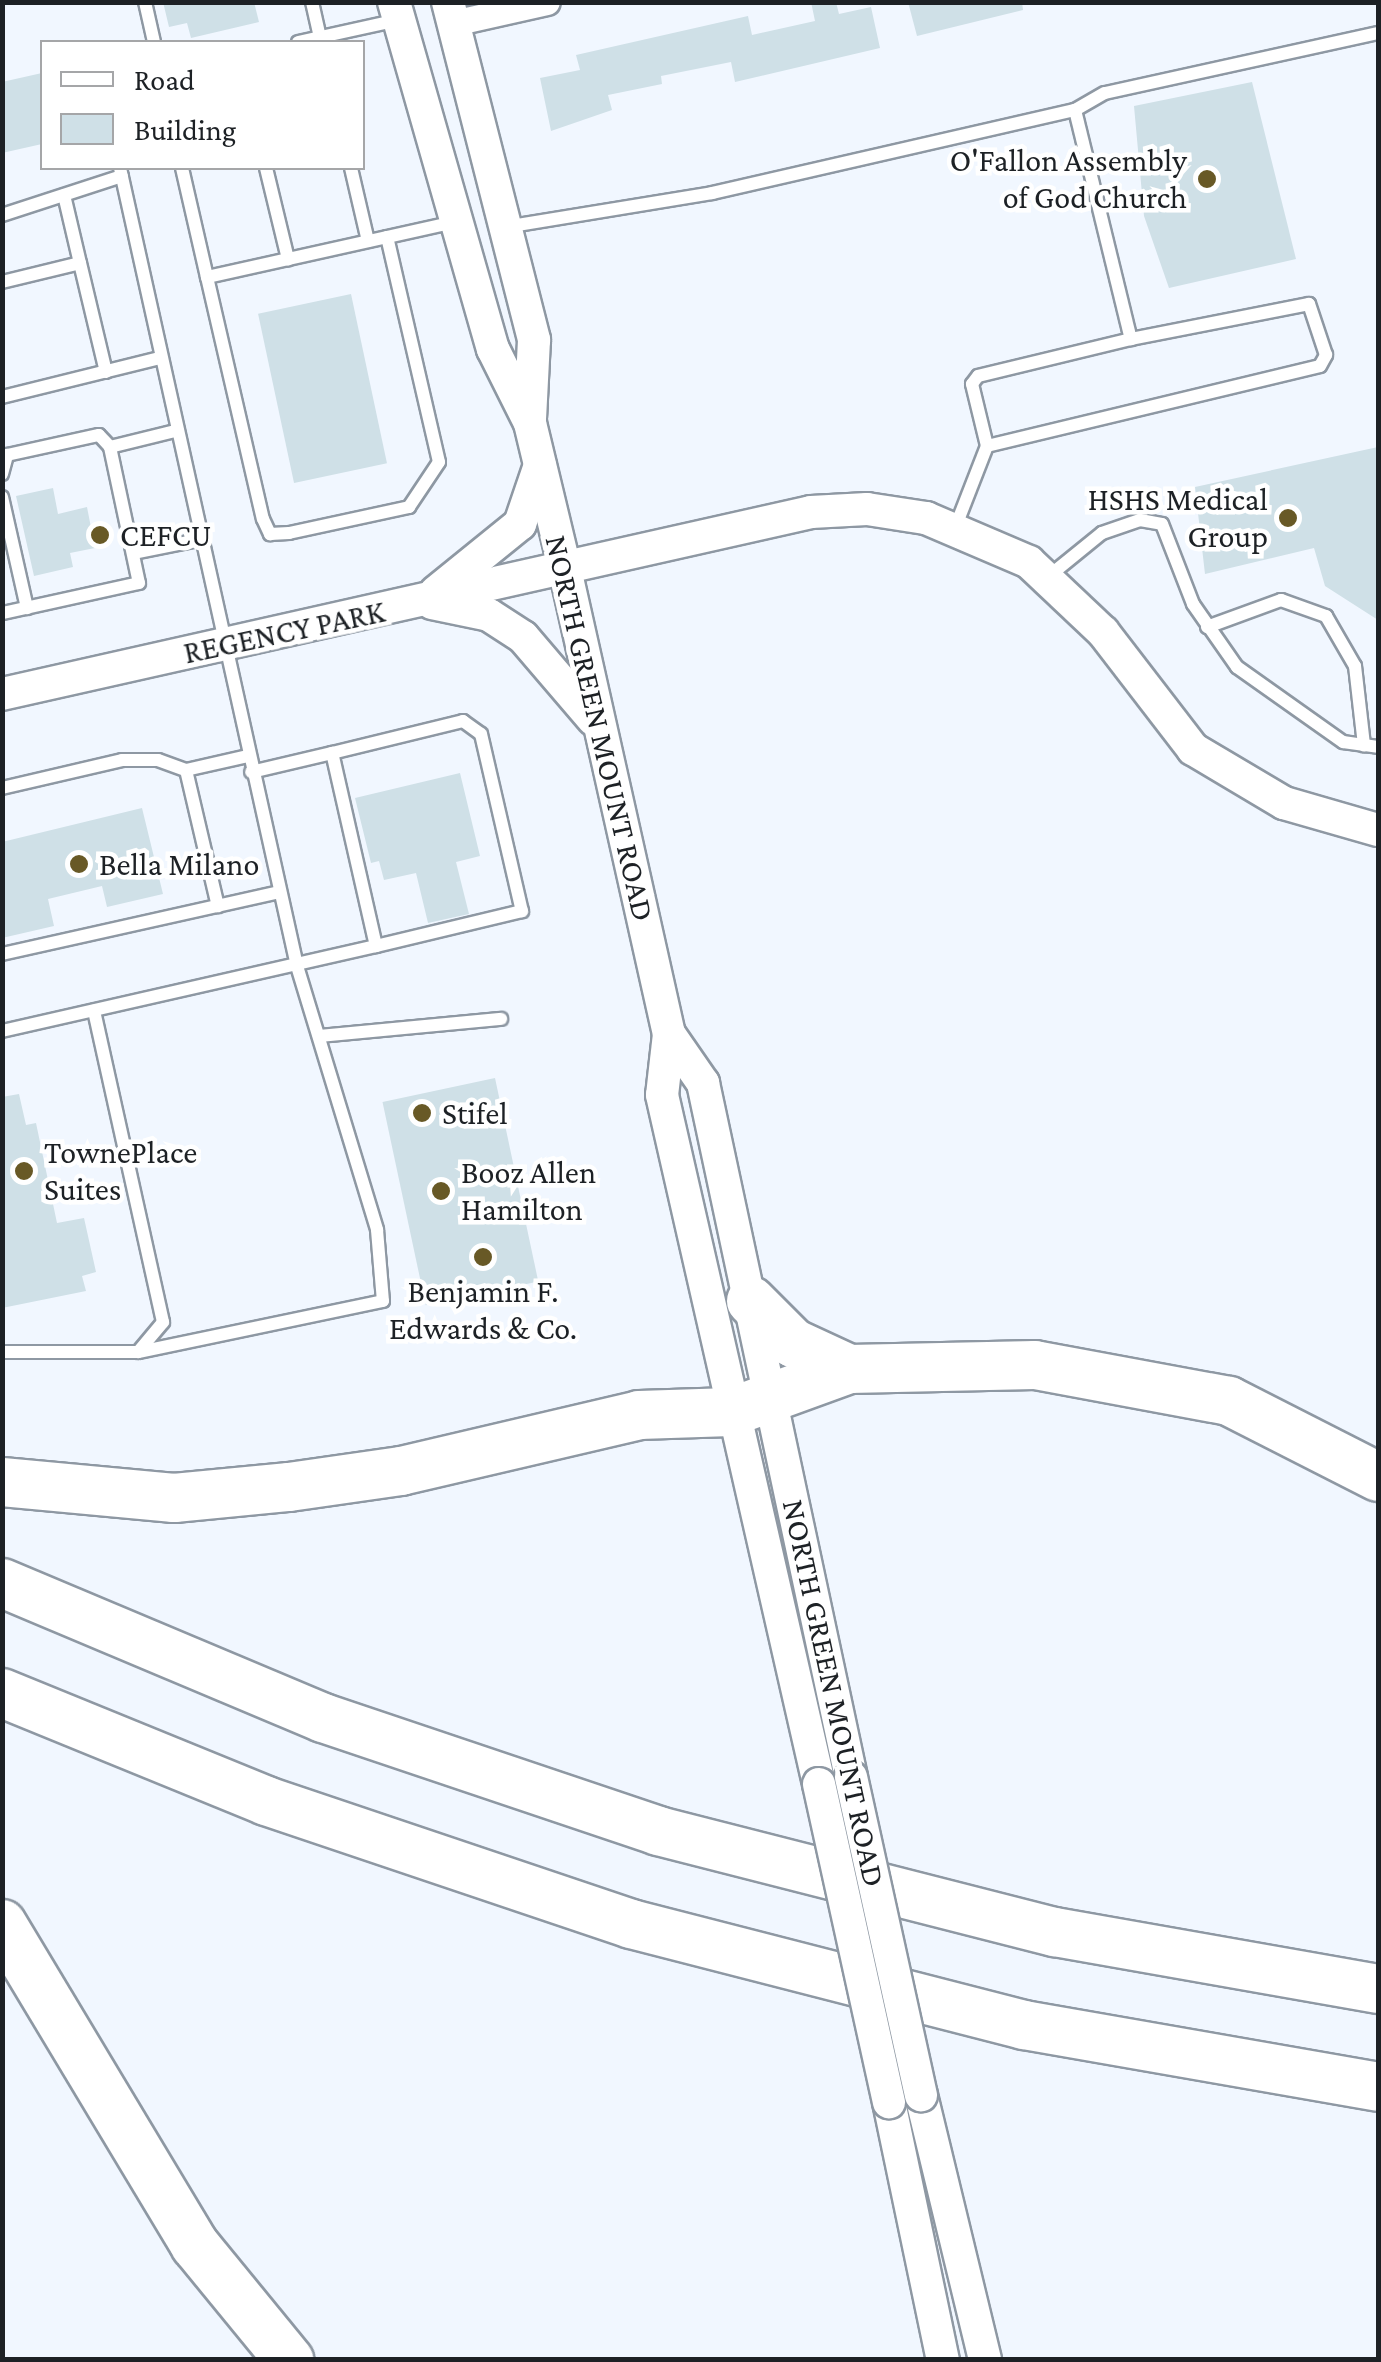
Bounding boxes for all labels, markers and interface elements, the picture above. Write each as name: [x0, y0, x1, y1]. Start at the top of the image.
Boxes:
legend: [40, 40, 365, 170]
text: Road: [134, 63, 195, 96]
text: Building: [134, 113, 236, 146]
place label: O'Fallon Assembly of God Church: [950, 142, 1187, 217]
marker: O'Fallon Assembly of God Church: [1196, 168, 1218, 190]
place label: HSHS Medical Group: [1088, 481, 1268, 556]
marker: HSHS Medical Group: [1277, 507, 1299, 529]
place label: CEFCU: [120, 516, 212, 554]
marker: CEFCU: [89, 524, 111, 546]
street label: NORTH GREEN MOUNT ROAD: [537, 531, 663, 925]
street label: REGENCY PARK: [180, 592, 388, 672]
place label: Bella Milano: [99, 845, 259, 883]
marker: Bella Milano: [68, 853, 90, 875]
place label: Stifel: [442, 1094, 508, 1132]
marker: Stifel: [411, 1102, 433, 1124]
place label: TownePlace Suites: [44, 1134, 197, 1209]
place label: Booz Allen Hamilton: [461, 1154, 596, 1229]
marker: TownePlace Suites: [13, 1160, 35, 1182]
marker: Booz Allen Hamilton: [430, 1180, 452, 1202]
marker: Benjamin F. Edwards & Co.: [472, 1246, 494, 1268]
place label: Benjamin F. Edwards & Co.: [389, 1273, 577, 1348]
street label: NORTH GREEN MOUNT ROAD: [774, 1496, 894, 1890]

